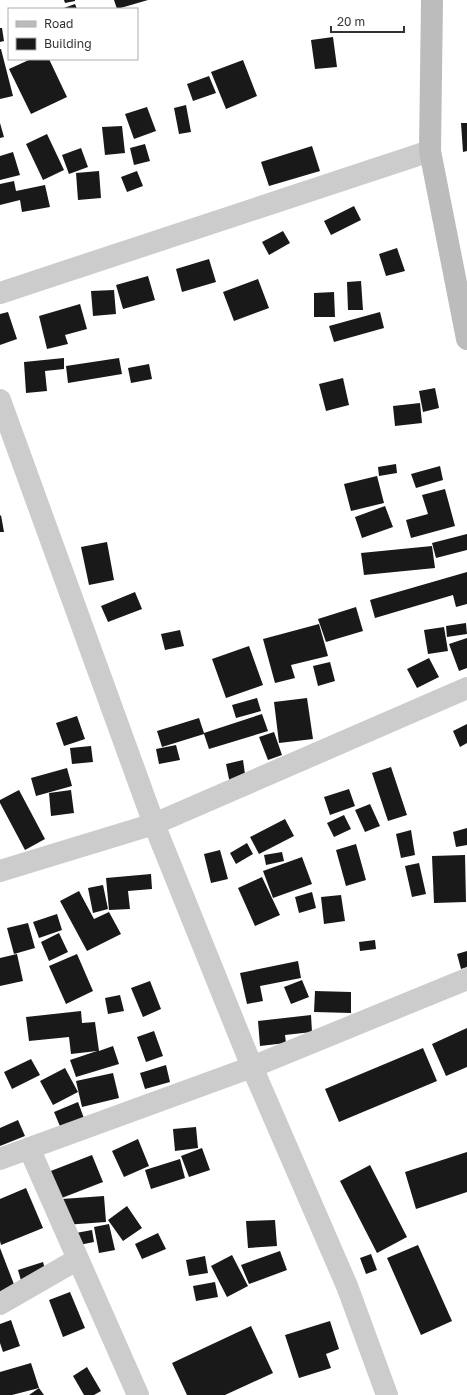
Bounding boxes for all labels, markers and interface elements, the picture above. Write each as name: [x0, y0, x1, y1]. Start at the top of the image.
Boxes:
legend: [8, 8, 138, 60]
scale bar: [331, 8, 404, 34]
text: 20 m: [337, 14, 365, 29]
text: Road: [44, 16, 73, 31]
text: Building: [44, 36, 92, 51]

